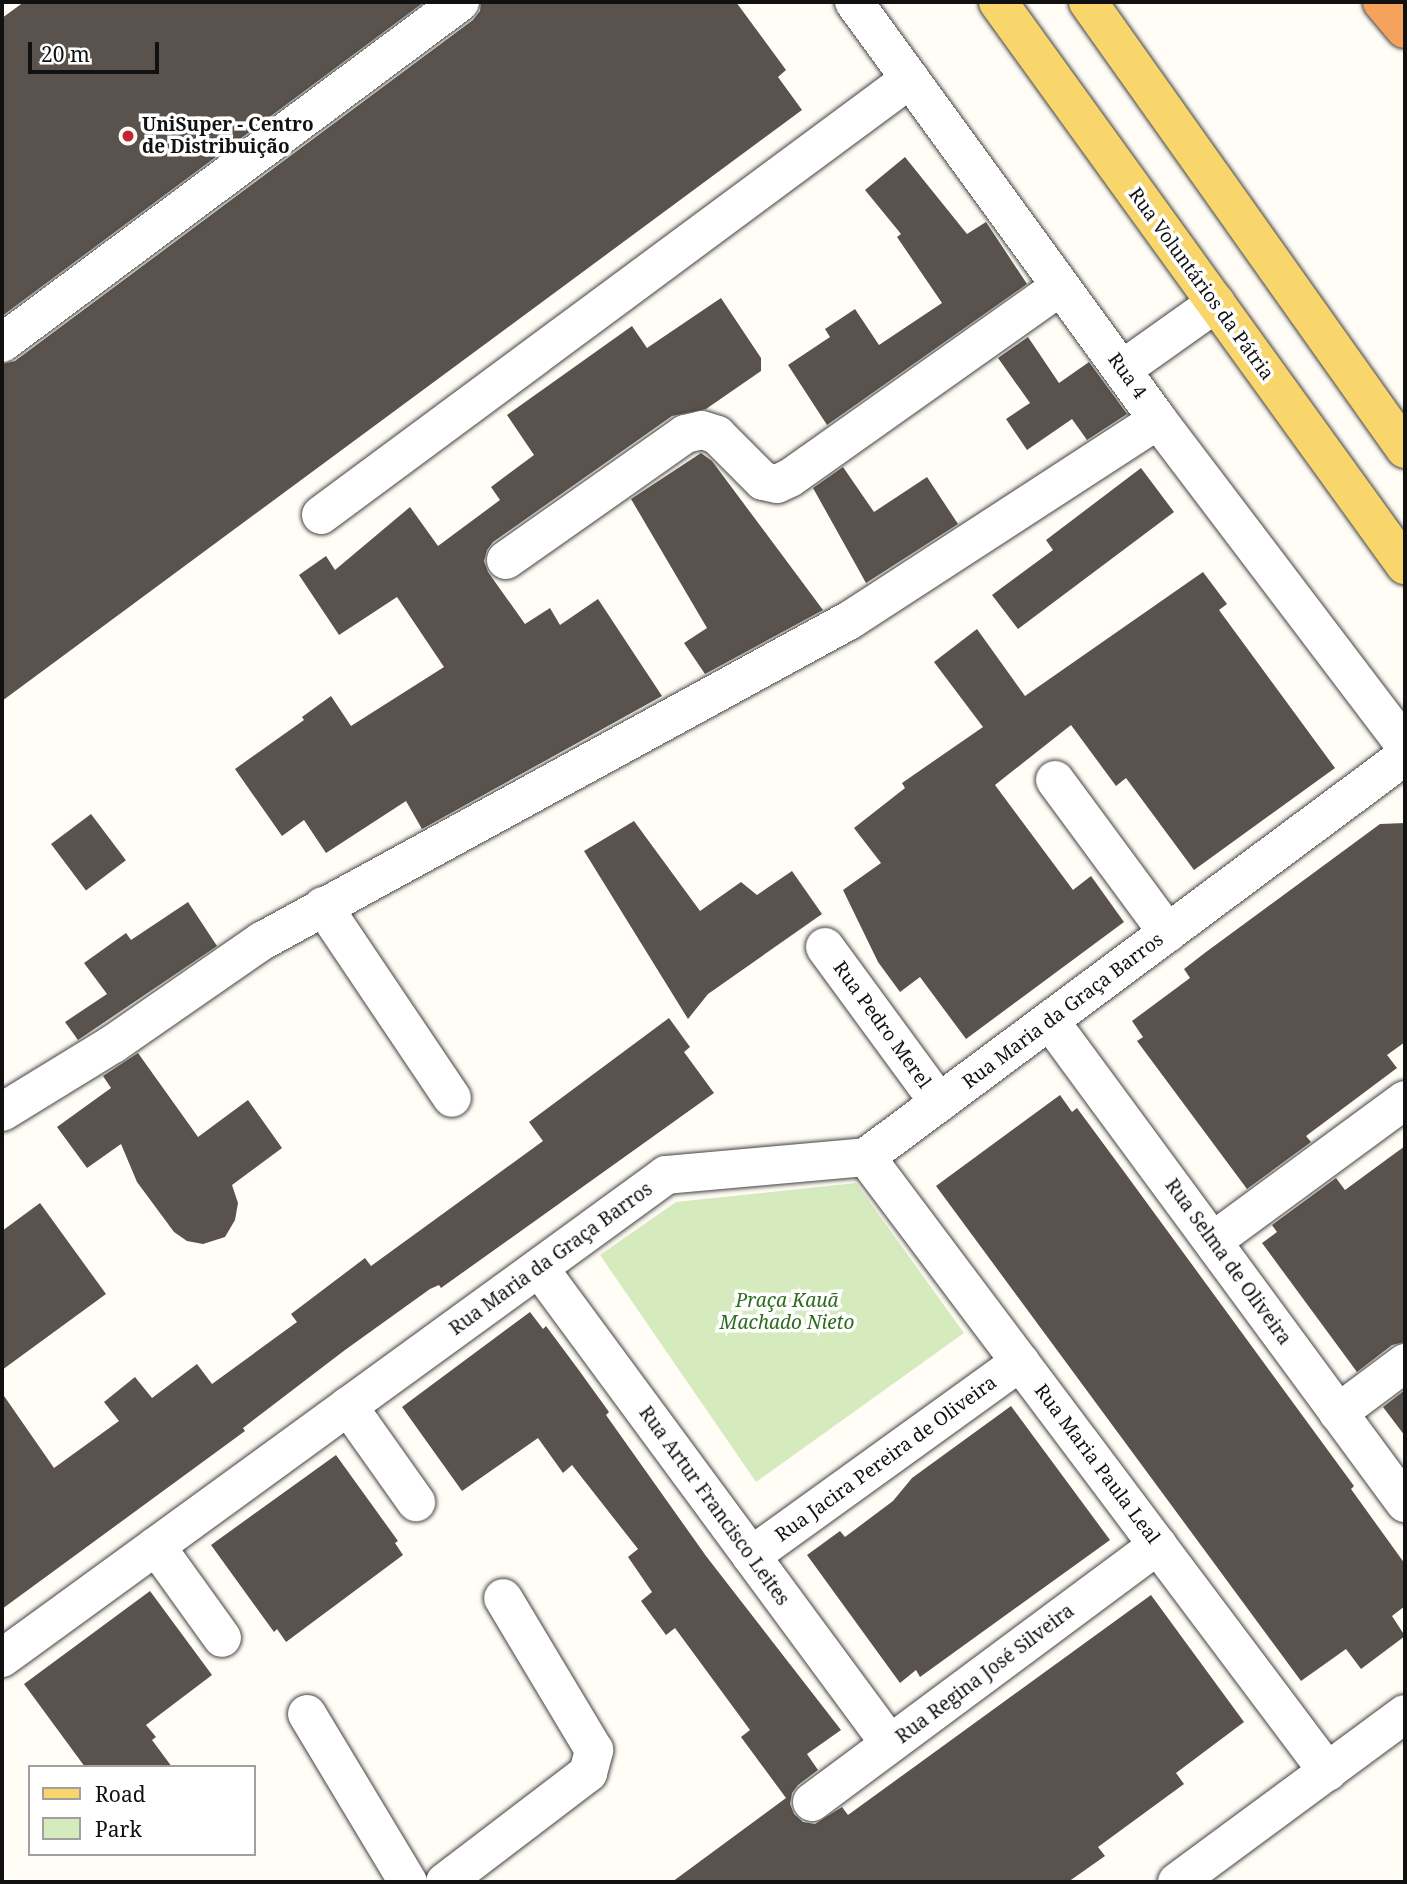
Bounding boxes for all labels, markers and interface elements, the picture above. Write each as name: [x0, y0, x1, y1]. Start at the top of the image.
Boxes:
scale bar: [32, 28, 163, 72]
text: 20 m: [41, 40, 90, 68]
place label: UniSuper - Centro de Distribuição: [142, 114, 314, 158]
marker: UniSuper - Centro de Distribuição: [120, 128, 136, 144]
street label: Rua Voluntários da Pátria: [1124, 184, 1278, 384]
street label: Rua 4: [1103, 349, 1151, 403]
street label: Rua Maria da Graça Barros: [958, 928, 1168, 1094]
street label: Rua Pedro Merel: [828, 957, 936, 1093]
street label: Rua Selma de Oliveira: [1160, 1175, 1296, 1349]
street label: Rua Maria da Graça Barros: [445, 1178, 657, 1340]
park label: Praça Kauã Machado Nieto: [720, 1290, 854, 1334]
street label: Rua Jacira Pereira de Oliveira: [771, 1371, 1001, 1547]
street label: Rua Maria Paula Leal: [1030, 1380, 1164, 1548]
street label: Rua Artur Francisco Leites: [634, 1402, 794, 1610]
street label: Rua Regina José Silveira: [891, 1600, 1079, 1748]
legend: [28, 1765, 256, 1856]
text: Road: [95, 1780, 146, 1808]
text: Park: [95, 1815, 142, 1843]

